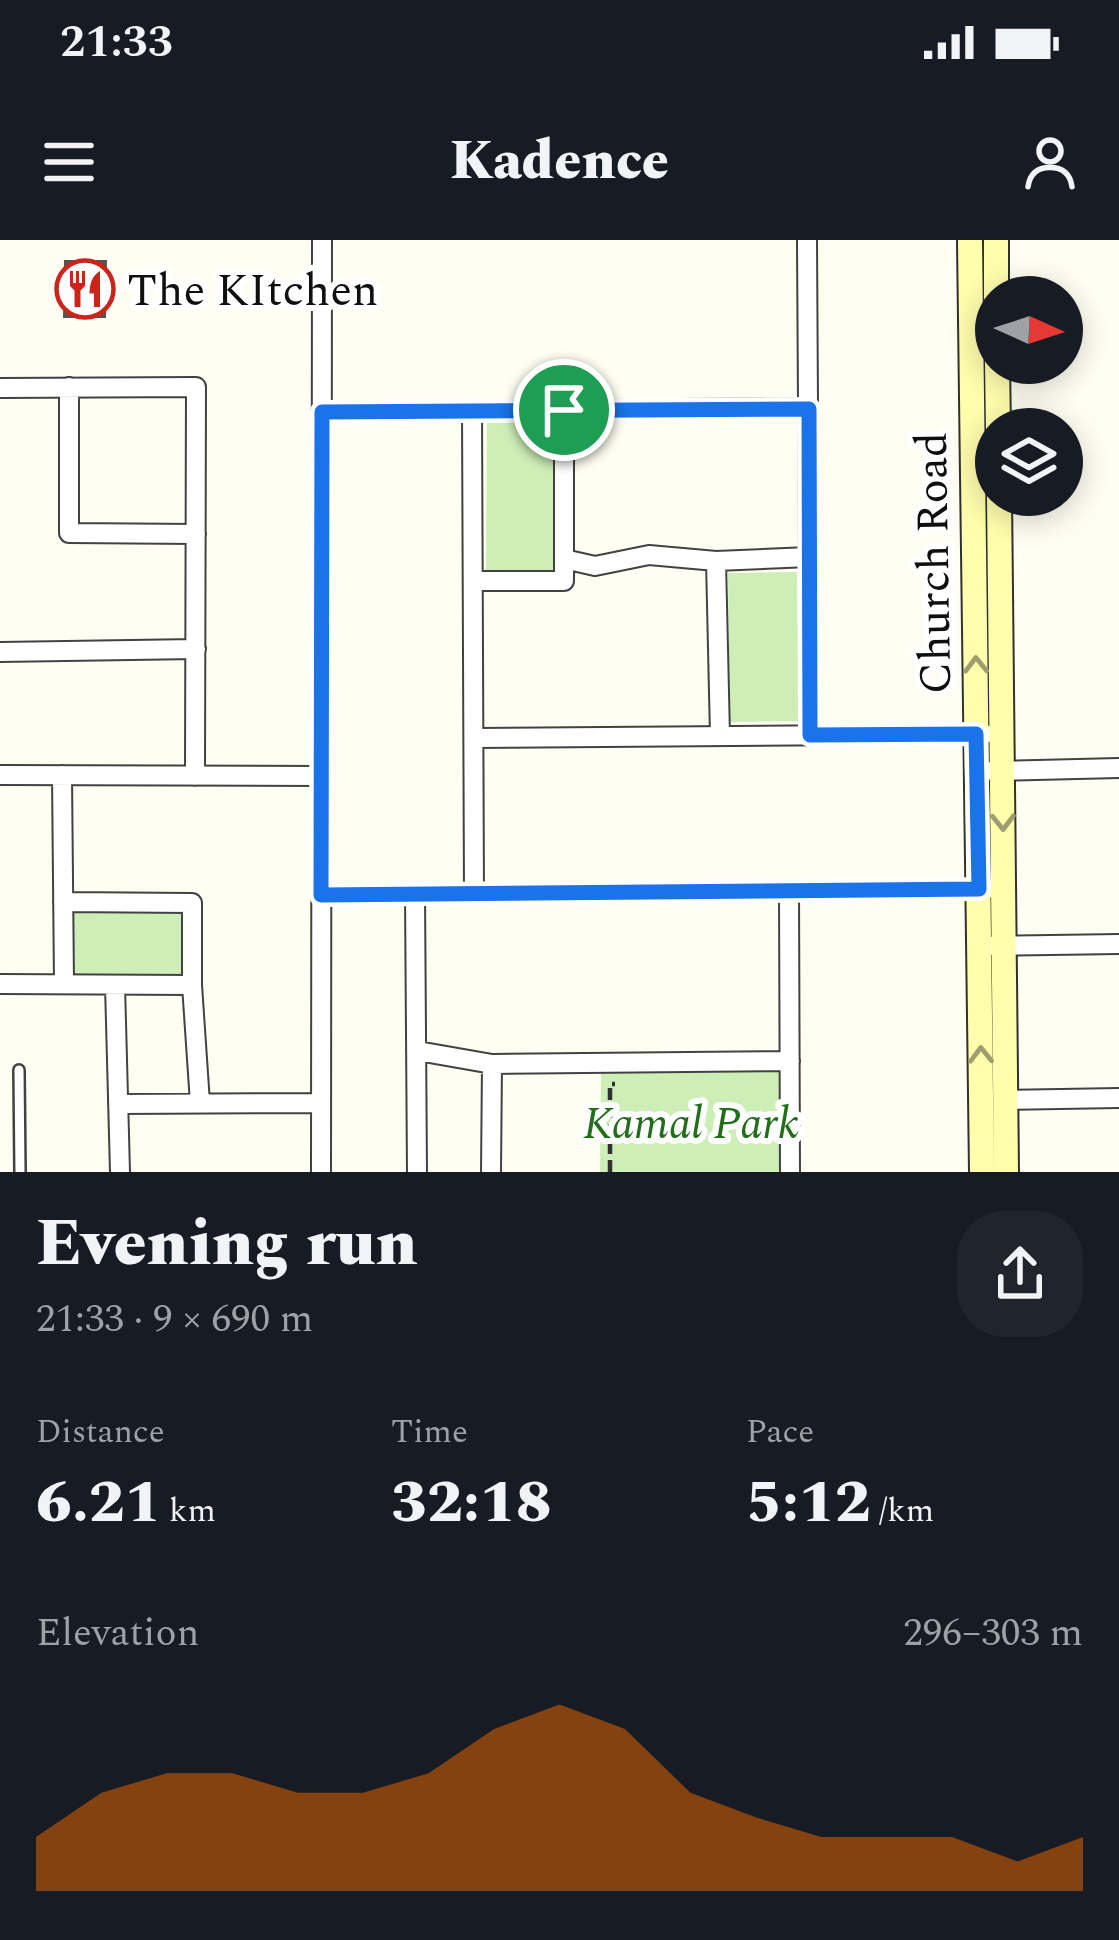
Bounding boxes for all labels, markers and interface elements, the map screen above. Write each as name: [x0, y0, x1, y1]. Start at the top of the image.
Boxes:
text: 21:33: [60, 8, 173, 77]
text: Kadence: [450, 121, 669, 203]
icon: menu: [36, 129, 102, 195]
icon: person: [1017, 129, 1083, 195]
place label: The KItchen: [127, 257, 378, 326]
restaurant icon: The KItchen: [54, 258, 116, 320]
north arrow: [975, 276, 1083, 384]
map controls: [975, 276, 1083, 516]
pin: [513, 359, 615, 461]
icon: arrive: [531, 377, 597, 443]
button: layers: [975, 408, 1083, 516]
street label: Church Road: [898, 431, 971, 695]
one-way arrow: [963, 655, 989, 674]
one-way arrow: [989, 813, 1015, 832]
one-way arrow: [968, 1045, 994, 1063]
park label: Kamal Park: [583, 1090, 799, 1159]
text: Evening run: [36, 1194, 418, 1295]
button: share: [957, 1211, 1083, 1337]
text: 21:33 · 9 × 690 m: [36, 1290, 313, 1349]
text: Distance: [36, 1407, 165, 1457]
text: Time: [391, 1407, 468, 1457]
text: Pace: [746, 1407, 814, 1457]
text: 6.21: [36, 1457, 161, 1549]
text: 32:18: [391, 1457, 552, 1549]
text: 5:12: [746, 1457, 871, 1549]
text: km: [161, 1486, 216, 1536]
text: /km: [871, 1486, 934, 1536]
text: Elevation: [36, 1604, 199, 1663]
text: 296–303 m: [903, 1604, 1083, 1663]

